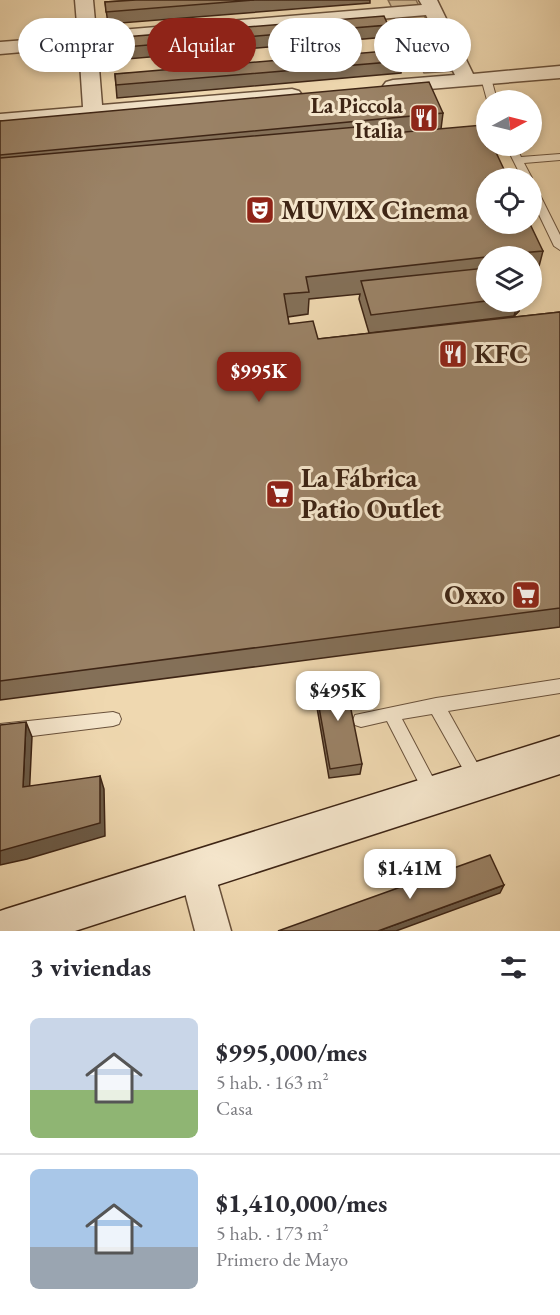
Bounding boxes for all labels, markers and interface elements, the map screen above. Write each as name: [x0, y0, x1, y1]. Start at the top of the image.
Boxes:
chip: Comprar: [18, 18, 135, 72]
chip: Alquilar: [147, 18, 256, 72]
chip: Filtros: [268, 18, 362, 72]
chip: Nuevo: [374, 18, 471, 72]
north arrow: [476, 90, 542, 156]
map controls: [476, 90, 542, 312]
place label: La Piccola Italia: [311, 91, 403, 145]
restaurant icon: La Piccola Italia: [408, 102, 440, 134]
button: locate: [476, 168, 542, 234]
place label: MUVIX Cinema: [281, 192, 469, 227]
theatre icon: MUVIX Cinema: [244, 194, 276, 226]
button: layers: [476, 246, 542, 312]
place label: KFC: [474, 336, 529, 371]
restaurant icon: KFC: [437, 338, 469, 370]
pin: $995K: [217, 352, 301, 403]
text: $995K: [231, 358, 287, 384]
place label: La Fábrica Patio Outlet: [301, 460, 441, 526]
supermarket icon: La Fábrica Patio Outlet: [264, 478, 296, 510]
place label: Oxxo: [444, 577, 505, 612]
supermarket icon: Oxxo: [510, 579, 542, 611]
pin: $495K: [296, 671, 380, 722]
text: $495K: [310, 677, 366, 703]
pin: $1.41M: [361, 849, 459, 900]
text: $1.41M: [378, 855, 442, 881]
text: 3 viviendas: [30, 950, 151, 984]
icon: filters: [497, 951, 530, 984]
text: $995,000/mes: [216, 1035, 367, 1069]
icon: home: [78, 1042, 150, 1114]
text: 5 hab. · 163 m²: [216, 1069, 329, 1095]
text: Casa: [216, 1095, 253, 1121]
text: $1,410,000/mes: [216, 1186, 387, 1220]
icon: home: [78, 1193, 150, 1265]
text: 5 hab. · 173 m²: [216, 1220, 329, 1246]
text: Primero de Mayo: [216, 1246, 348, 1272]

